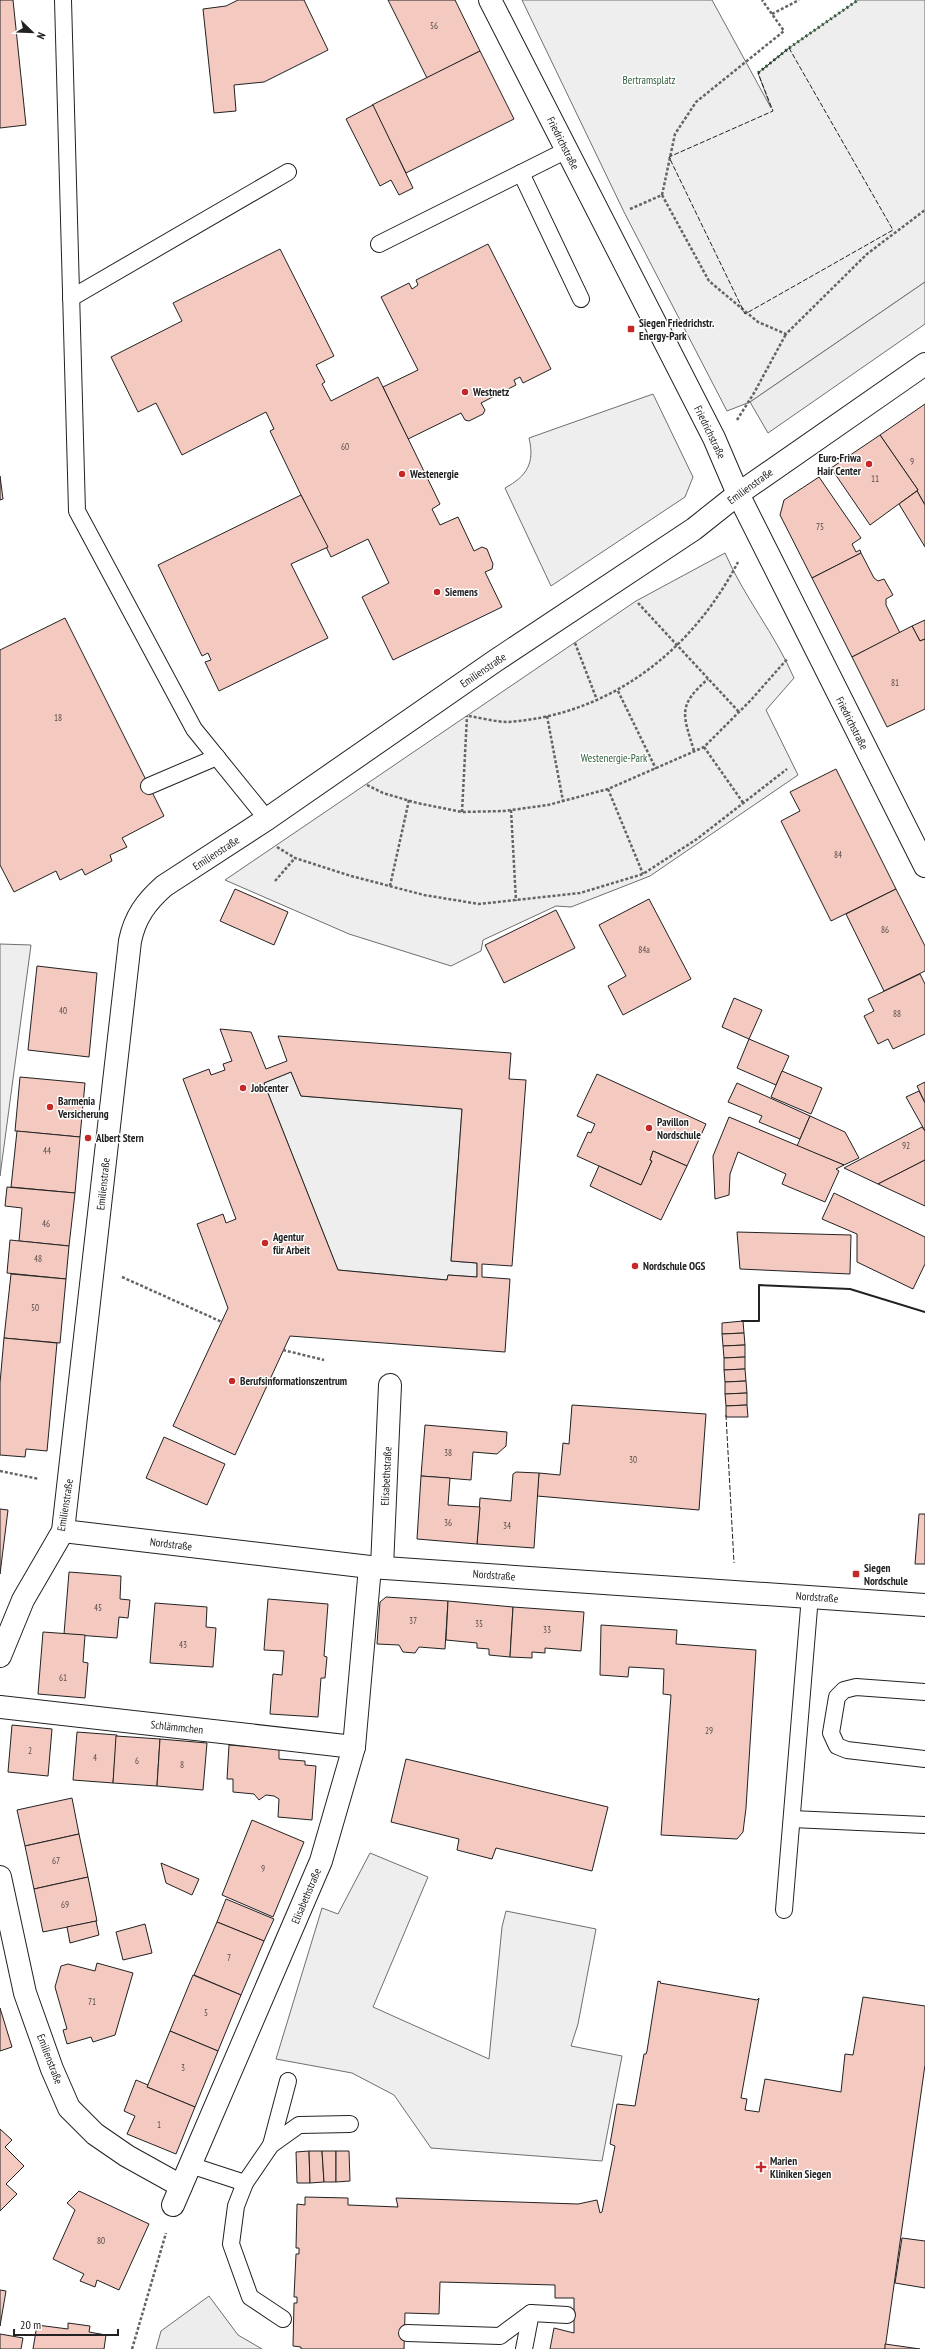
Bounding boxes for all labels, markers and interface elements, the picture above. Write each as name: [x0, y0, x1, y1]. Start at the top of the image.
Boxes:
north arrow: [12, 12, 52, 52]
house number: 56: [430, 20, 438, 31]
text: N: [34, 30, 49, 41]
park label: Bertramsplatz: [622, 73, 676, 87]
street label: Friedrichstraße: [544, 114, 582, 172]
place label: Siegen Friedrichstr. Energy-Park: [639, 316, 714, 343]
marker: Siegen Friedrichstr. Energy-Park: [626, 324, 636, 334]
place label: Westnetz: [472, 385, 509, 399]
marker: Westnetz: [460, 387, 470, 397]
street label: Friedrichstraße: [691, 403, 729, 461]
house number: 60: [341, 441, 349, 452]
place label: Euro-Friwa Hair Center: [817, 451, 862, 478]
house number: 9: [910, 456, 914, 467]
marker: Euro-Friwa Hair Center: [864, 459, 874, 469]
street label: Emilienstraße: [725, 465, 776, 507]
place label: Westenergie: [409, 467, 459, 481]
marker: Westenergie: [397, 469, 407, 479]
house number: 11: [871, 473, 879, 484]
house number: 75: [816, 521, 824, 532]
place label: Siemens: [445, 585, 478, 599]
marker: Siemens: [432, 587, 442, 597]
street label: Emilienstraße: [457, 649, 509, 691]
house number: 81: [891, 677, 899, 688]
street label: Friedrichstraße: [833, 694, 871, 752]
house number: 18: [54, 712, 62, 723]
park label: Westenergie-Park: [581, 751, 648, 765]
street label: Emilienstraße: [190, 833, 242, 873]
house number: 84: [834, 849, 842, 860]
house number: 86: [881, 924, 889, 935]
house number: 84a: [638, 944, 650, 955]
house number: 40: [59, 1005, 67, 1016]
house number: 88: [893, 1008, 901, 1019]
place label: Jobcenter: [250, 1081, 289, 1095]
marker: Jobcenter: [238, 1083, 248, 1093]
place label: Barmenia Versicherung: [57, 1094, 109, 1121]
marker: Barmenia Versicherung: [45, 1102, 55, 1112]
place label: Pavillon Nordschule: [657, 1115, 701, 1142]
marker: Pavillon Nordschule: [644, 1123, 654, 1133]
place label: Albert Stern: [95, 1131, 144, 1145]
marker: Albert Stern: [83, 1133, 93, 1143]
house number: 92: [902, 1140, 910, 1151]
house number: 44: [43, 1145, 51, 1156]
street label: Emilienstraße: [93, 1157, 113, 1211]
house number: 46: [42, 1218, 50, 1229]
place label: Agentur für Arbeit: [272, 1230, 311, 1257]
marker: Agentur für Arbeit: [260, 1238, 270, 1248]
house number: 48: [34, 1253, 42, 1264]
place label: Nordschule OGS: [643, 1259, 706, 1273]
marker: Nordschule OGS: [630, 1261, 640, 1271]
house number: 50: [31, 1302, 39, 1313]
place label: Berufsinformationszentrum: [240, 1374, 347, 1388]
marker: Berufsinformationszentrum: [227, 1376, 237, 1386]
street label: Elisabethstraße: [377, 1446, 395, 1506]
house number: 38: [444, 1447, 452, 1458]
house number: 30: [629, 1454, 637, 1465]
street label: Emilienstraße: [54, 1477, 76, 1532]
house number: 36: [444, 1517, 452, 1528]
house number: 34: [503, 1520, 511, 1531]
street label: Nordstraße: [149, 1534, 193, 1554]
place label: Siegen Nordschule: [864, 1561, 908, 1588]
street label: Nordstraße: [472, 1567, 516, 1583]
marker: Siegen Nordschule: [851, 1569, 861, 1579]
street label: Nordstraße: [795, 1589, 839, 1605]
house number: 45: [94, 1602, 102, 1613]
house number: 37: [409, 1615, 417, 1626]
house number: 35: [475, 1618, 483, 1629]
house number: 33: [543, 1624, 551, 1635]
house number: 43: [179, 1639, 187, 1650]
house number: 61: [59, 1672, 67, 1683]
street label: Schlämmchen: [150, 1717, 204, 1737]
house number: 29: [705, 1725, 713, 1736]
house number: 2: [28, 1745, 32, 1756]
house number: 4: [93, 1752, 97, 1763]
house number: 6: [135, 1755, 139, 1766]
house number: 8: [180, 1759, 184, 1770]
house number: 67: [52, 1855, 60, 1866]
house number: 9: [261, 1863, 265, 1874]
street label: Elisabethstraße: [288, 1866, 324, 1926]
house number: 69: [61, 1899, 69, 1910]
house number: 7: [227, 1952, 231, 1963]
house number: 71: [88, 1996, 96, 2007]
house number: 5: [204, 2007, 208, 2018]
street label: Emilienstraße: [34, 2032, 66, 2087]
house number: 3: [181, 2062, 185, 2073]
house number: 1: [157, 2119, 161, 2130]
place label: Marien Kliniken Siegen: [770, 2154, 831, 2181]
marker: Marien Kliniken Siegen: [755, 2161, 767, 2173]
house number: 80: [97, 2235, 105, 2246]
scale bar: [14, 2311, 118, 2337]
text: 20 m: [20, 2317, 41, 2332]

